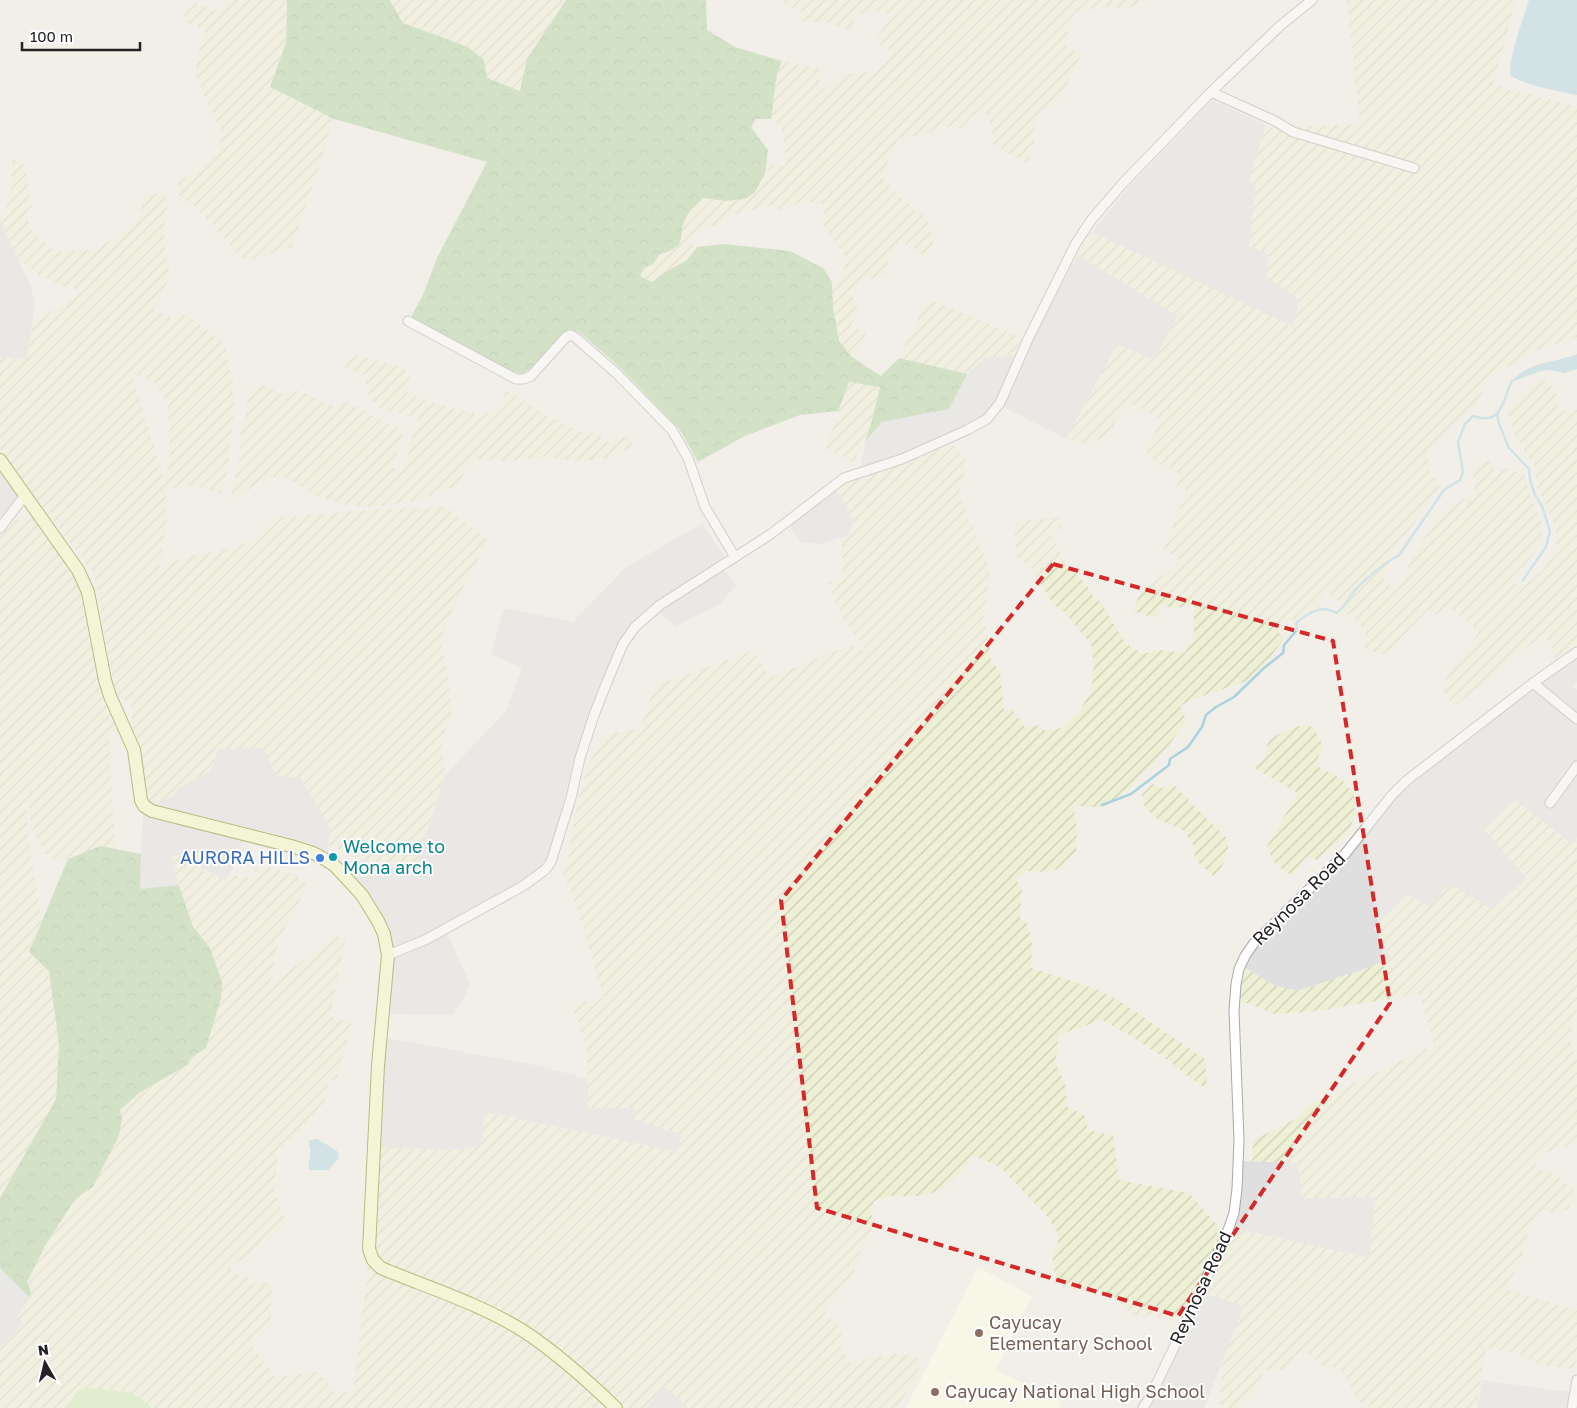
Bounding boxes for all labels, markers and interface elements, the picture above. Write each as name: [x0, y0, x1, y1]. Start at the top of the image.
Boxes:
scale bar: [22, 20, 140, 52]
text: 100 m: [30, 27, 73, 45]
place label: Welcome to Mona arch: [343, 835, 445, 878]
place label: AURORA HILLS: [180, 846, 310, 868]
street label: Reynosa Road: [1247, 847, 1349, 949]
marker: Welcome to Mona arch: [327, 851, 339, 863]
marker: AURORA HILLS: [314, 852, 326, 864]
street label: Reynosa Road: [1164, 1227, 1236, 1348]
place label: Cayucay Elementary School: [989, 1311, 1153, 1354]
marker: Cayucay Elementary School: [973, 1327, 985, 1339]
north arrow: [20, 1338, 70, 1388]
text: N: [37, 1340, 50, 1359]
place label: Cayucay National High School: [945, 1380, 1205, 1402]
marker: Cayucay National High School: [929, 1386, 941, 1398]

